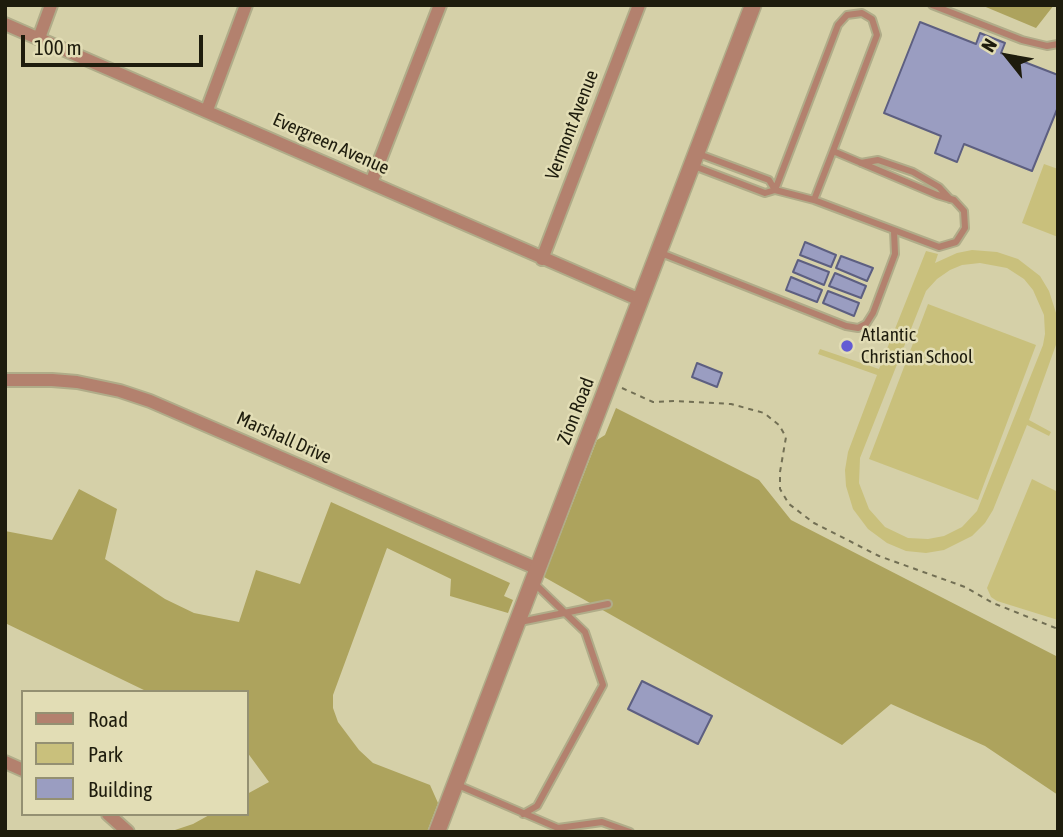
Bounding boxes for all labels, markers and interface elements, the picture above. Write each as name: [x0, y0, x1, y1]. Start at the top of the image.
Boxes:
scale bar: [24, 21, 206, 65]
north arrow: [972, 21, 1042, 91]
text: 100 m: [34, 35, 82, 59]
text: N: [977, 35, 1001, 56]
street label: Vermont Avenue: [541, 67, 603, 183]
street label: Evergreen Avenue: [269, 108, 393, 180]
place label: Atlantic Christian School: [861, 324, 973, 368]
marker: Atlantic Christian School: [839, 338, 855, 354]
street label: Zion Road: [553, 374, 599, 448]
street label: Marshall Drive: [233, 407, 335, 469]
legend: [21, 690, 248, 816]
text: Road: [88, 707, 128, 731]
text: Park: [88, 742, 123, 766]
text: Building: [88, 777, 152, 801]

